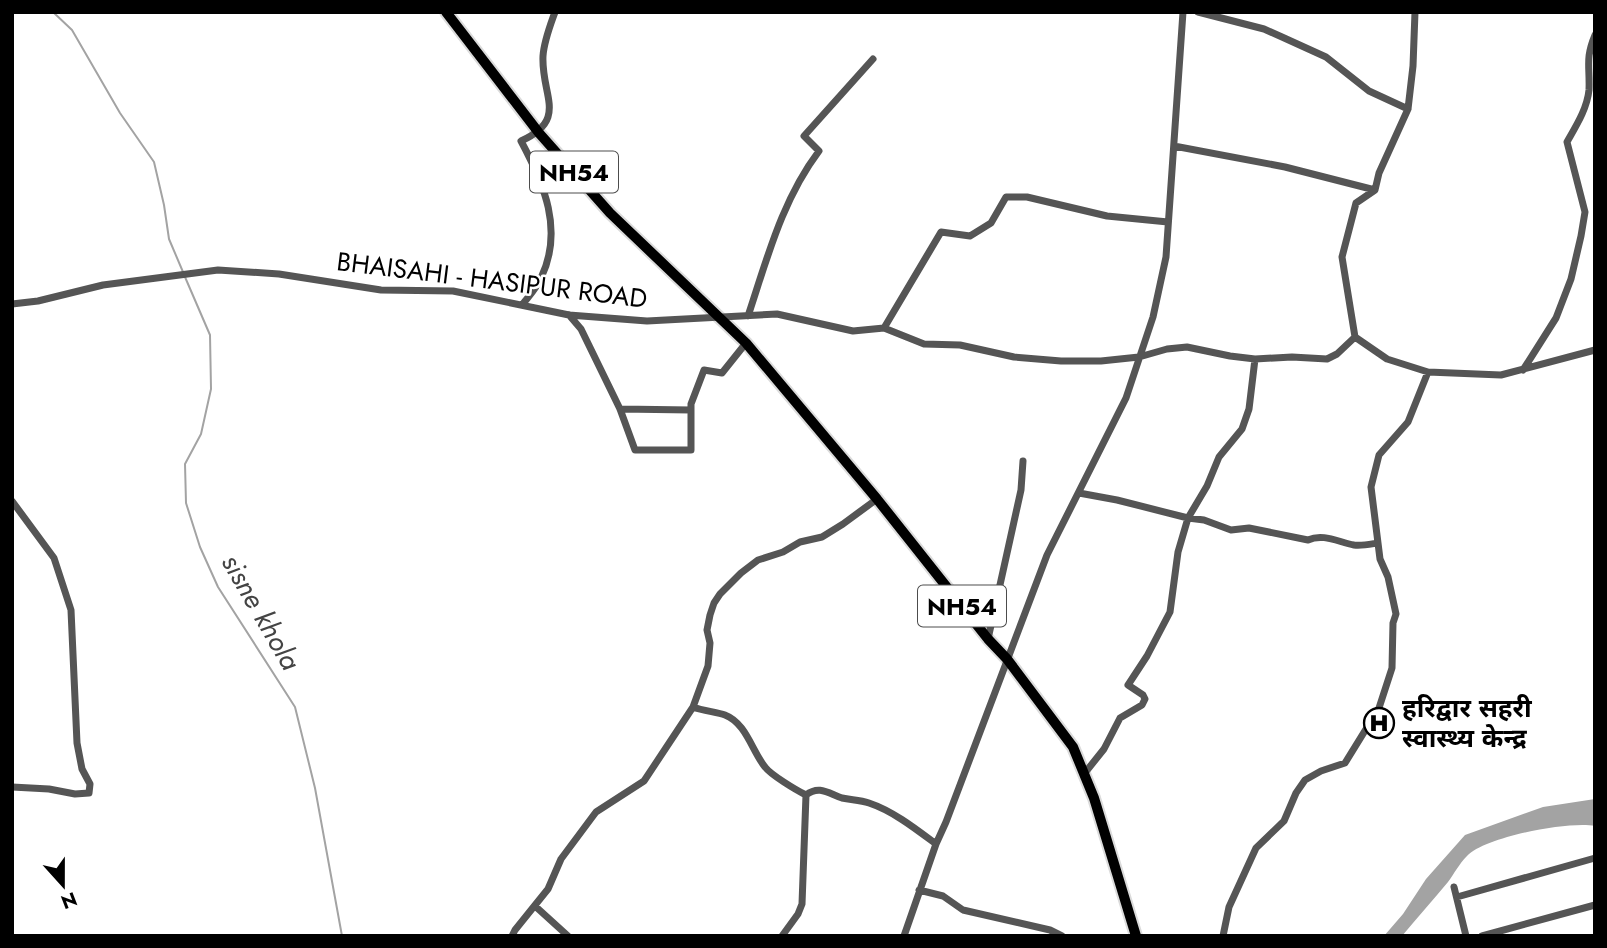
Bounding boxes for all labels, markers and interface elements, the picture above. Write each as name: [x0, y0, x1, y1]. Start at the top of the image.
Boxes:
road number: NH54: [530, 152, 618, 192]
street label: BHAISAHI - HASIPUR ROAD: [335, 242, 649, 318]
water label: sisne khola: [211, 546, 311, 678]
road number: NH54: [918, 586, 1006, 626]
place label: हरिद्वार सहरी स्वास्थ्य केन्द्र: [1402, 689, 1533, 757]
hospital icon: हरिद्वार सहरी स्वास्थ्य केन्द्र: [1362, 706, 1396, 740]
north arrow: [28, 850, 98, 920]
text: N: [57, 885, 81, 916]

